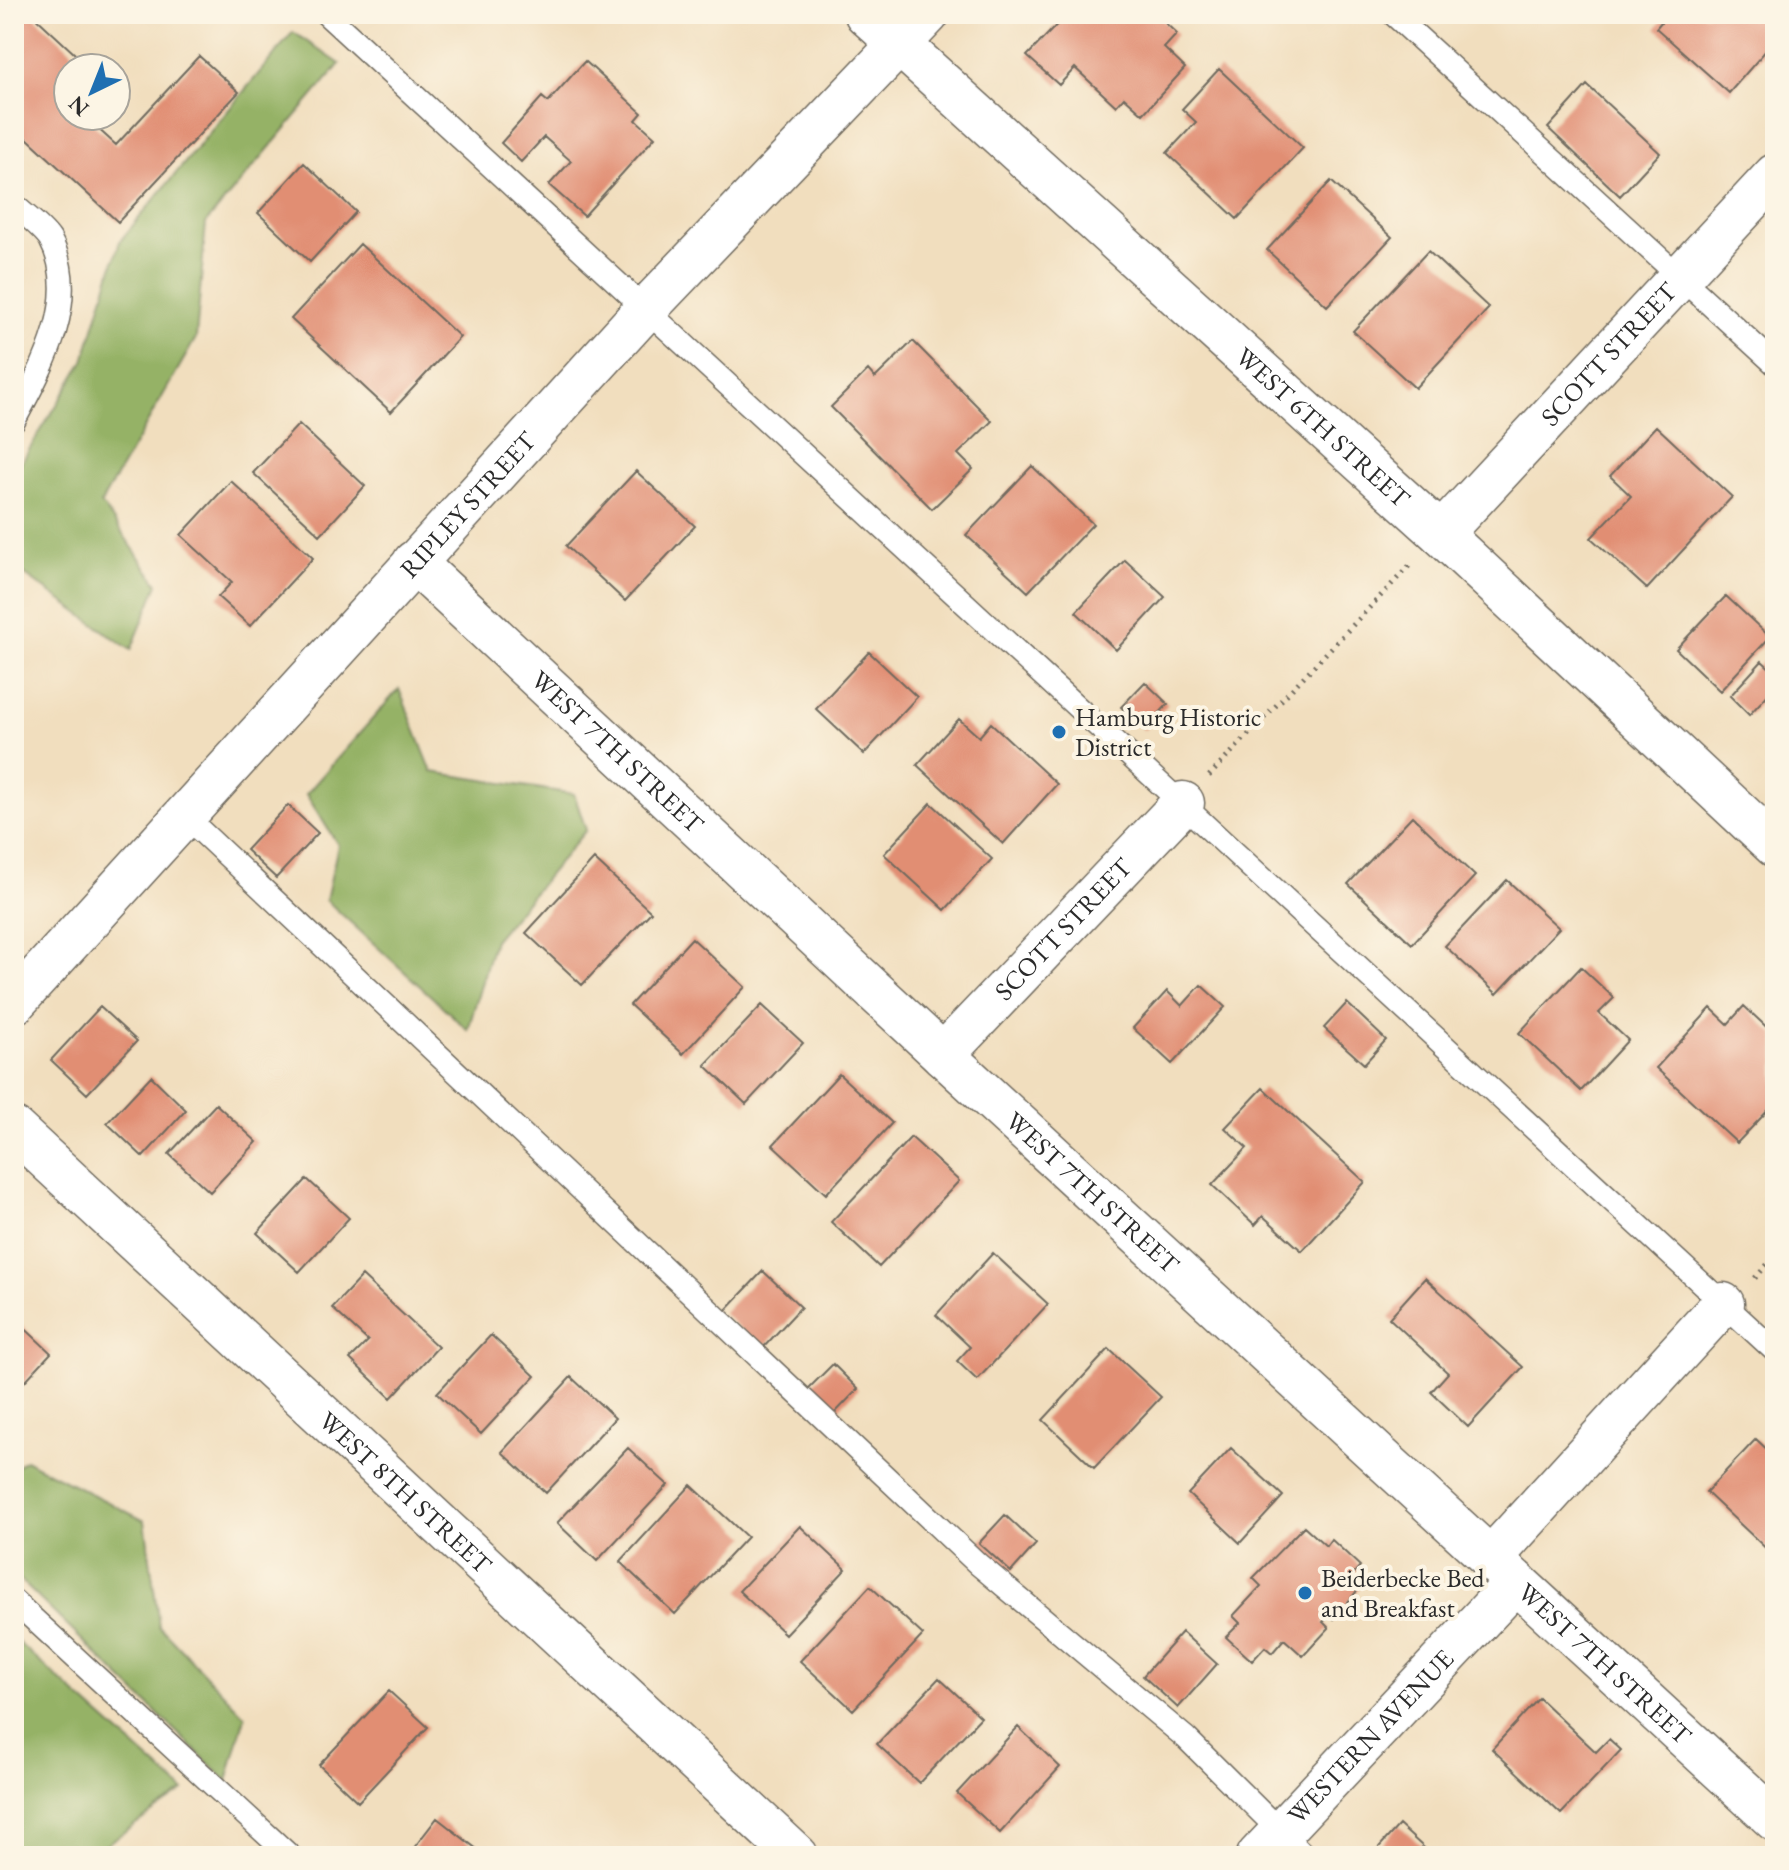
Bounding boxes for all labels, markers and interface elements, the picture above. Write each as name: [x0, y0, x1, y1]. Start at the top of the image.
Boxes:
north arrow: [52, 52, 132, 132]
text: N: [62, 89, 95, 123]
street label: SCOTT STREET: [1533, 274, 1684, 433]
street label: WEST 6TH STREET: [1228, 339, 1418, 515]
street label: RIPLEY STREET: [392, 424, 544, 585]
street label: WEST 7TH STREET: [524, 663, 711, 841]
place label: Hamburg Historic District: [1075, 700, 1261, 764]
marker: Hamburg Historic District: [1050, 723, 1068, 741]
street label: SCOTT STREET: [987, 850, 1139, 1008]
street label: WEST 7TH STREET: [998, 1104, 1187, 1281]
street label: WEST 8TH STREET: [312, 1404, 499, 1581]
place label: Beiderbecke Bed and Breakfast: [1321, 1561, 1485, 1625]
street label: WEST 7TH STREET: [1511, 1575, 1699, 1752]
marker: Beiderbecke Bed and Breakfast: [1296, 1584, 1314, 1602]
street label: WESTERN AVENUE: [1280, 1642, 1461, 1831]

